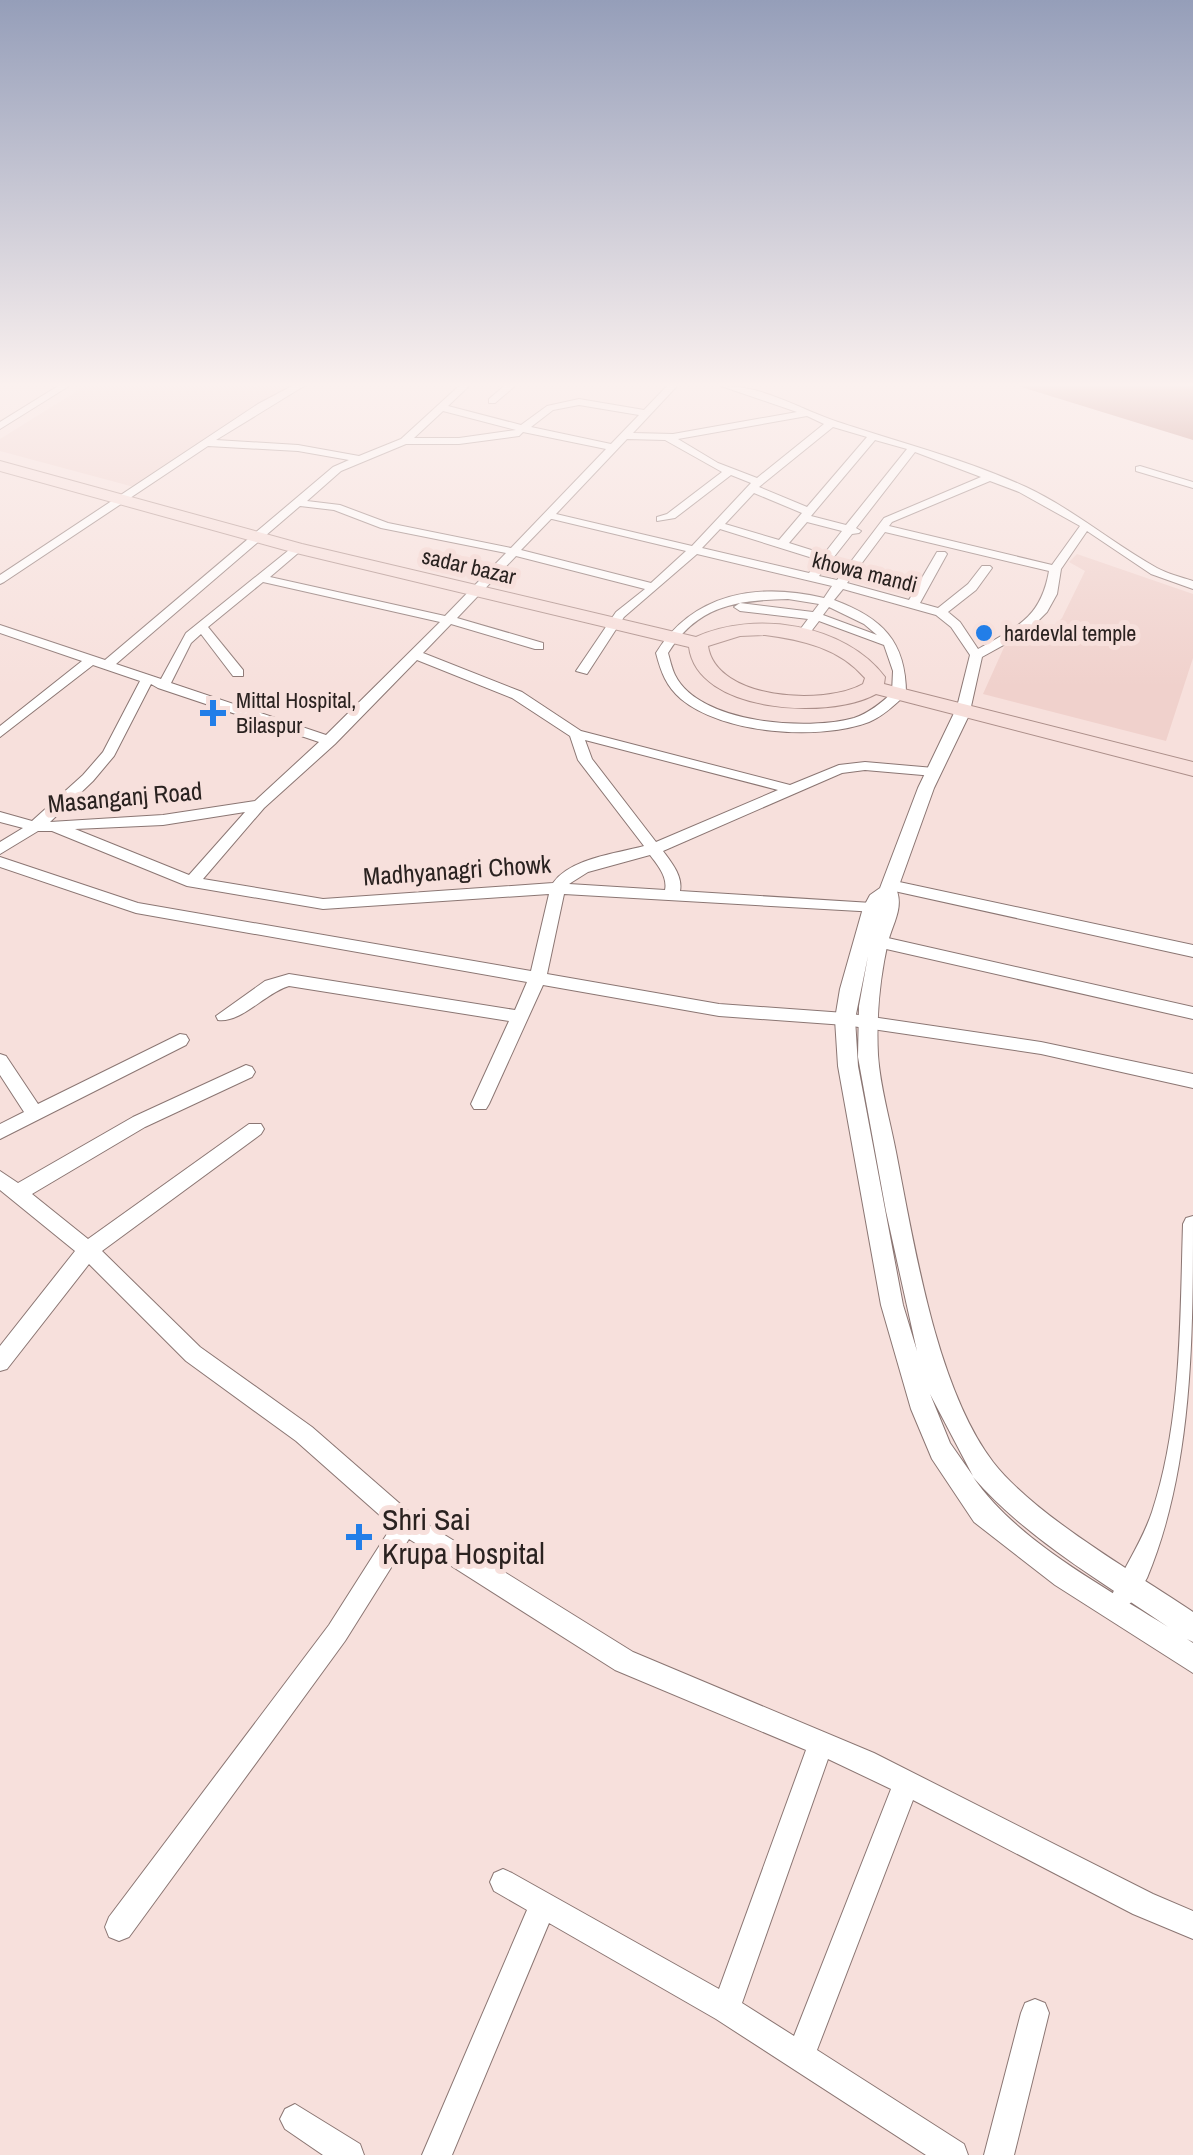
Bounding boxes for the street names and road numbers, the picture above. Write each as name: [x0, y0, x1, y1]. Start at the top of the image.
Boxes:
street label: sadar bazar: [419, 541, 519, 591]
street label: khowa mandi: [809, 544, 921, 600]
street label: Masanganj Road: [46, 773, 204, 821]
street label: Madhyanagri Chowk: [362, 846, 553, 894]

